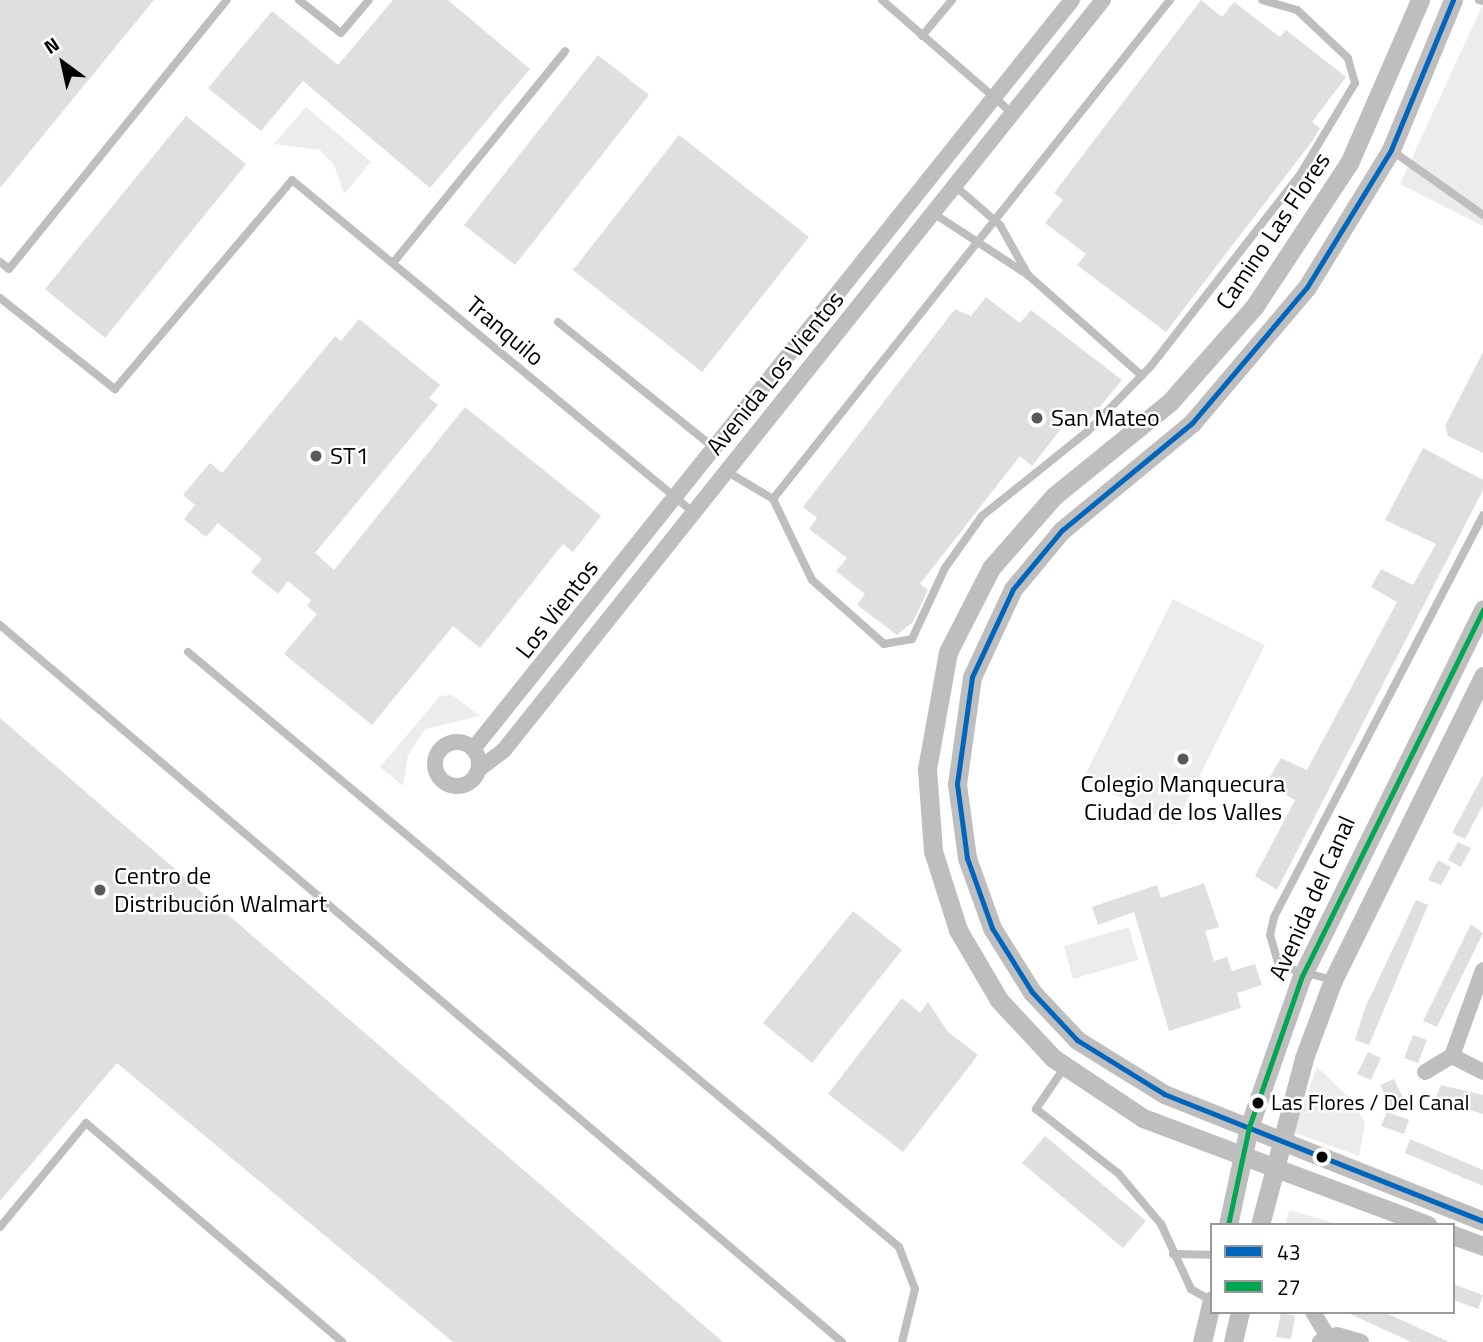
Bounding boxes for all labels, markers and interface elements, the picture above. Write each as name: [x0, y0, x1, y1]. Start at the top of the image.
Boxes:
north arrow: [28, 28, 98, 98]
text: N: [38, 29, 65, 61]
street label: Camino Las Flores: [1210, 147, 1336, 315]
street label: Avenida Los Vientos: [700, 285, 850, 461]
street label: Tranquilo: [460, 290, 550, 372]
place label: San Mateo: [1051, 404, 1160, 432]
marker: San Mateo: [1029, 410, 1045, 426]
place label: ST1: [330, 442, 369, 470]
marker: ST1: [308, 448, 324, 464]
street label: Los Vientos: [510, 554, 604, 664]
marker: Colegio Manquecura Ciudad de los Valles: [1175, 751, 1191, 767]
place label: Colegio Manquecura Ciudad de los Valles: [1081, 770, 1285, 826]
street label: Avenida del Canal: [1263, 811, 1361, 985]
place label: Centro de Distribución Walmart: [114, 862, 327, 918]
marker: Centro de Distribución Walmart: [92, 882, 108, 898]
place label: Las Flores / Del Canal: [1271, 1090, 1470, 1116]
marker: Las Flores / Del Canal: [1251, 1096, 1265, 1110]
unlabelled marker: [1315, 1150, 1329, 1164]
legend: [1210, 1223, 1455, 1314]
text: 43: [1277, 1236, 1301, 1268]
text: 27: [1277, 1271, 1301, 1303]

